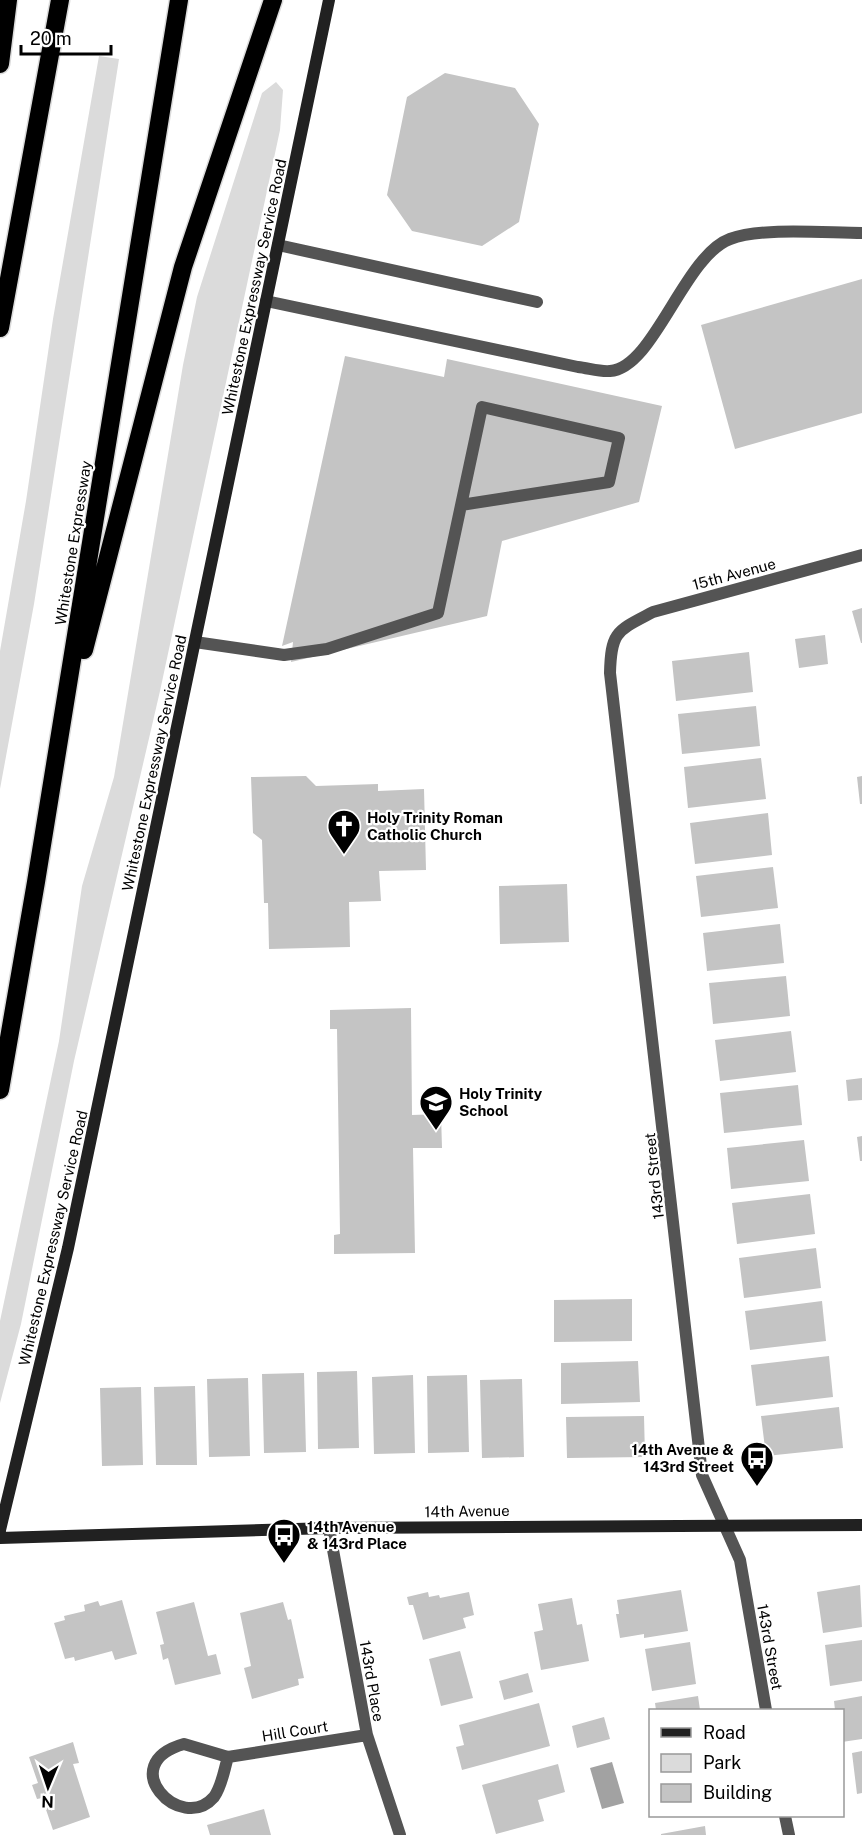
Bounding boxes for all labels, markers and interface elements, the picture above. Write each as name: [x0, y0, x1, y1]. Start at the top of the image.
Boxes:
scale bar: [21, 18, 111, 56]
text: 20 m: [30, 28, 72, 49]
street label: Whitestone Expressway Service Road: [218, 157, 290, 417]
street label: Whitestone Expressway: [52, 459, 94, 627]
street label: 15th Avenue: [691, 555, 777, 593]
street label: Whitestone Expressway Service Road: [118, 633, 190, 893]
church icon: Holy Trinity Roman Catholic Church: [326, 808, 362, 855]
place label: Holy Trinity Roman Catholic Church: [367, 809, 503, 843]
school or university icon: Holy Trinity School: [418, 1084, 454, 1131]
place label: Holy Trinity School: [459, 1085, 543, 1119]
street label: Whitestone Expressway Service Road: [15, 1109, 91, 1367]
street label: 143rd Street: [641, 1132, 667, 1220]
bus stop icon: 14th Avenue & 143rd Street: [739, 1440, 775, 1487]
place label: 14th Avenue & 143rd Street: [632, 1441, 734, 1475]
street label: 14th Avenue: [424, 1502, 510, 1520]
bus stop icon: 14th Avenue & 143rd Place: [266, 1517, 302, 1564]
place label: 14th Avenue & 143rd Place: [307, 1518, 407, 1552]
street label: 143rd Street: [754, 1603, 786, 1692]
street label: 143rd Place: [356, 1639, 388, 1723]
legend: [649, 1709, 844, 1817]
street label: Hill Court: [261, 1717, 330, 1745]
text: Road: [703, 1722, 746, 1743]
text: Park: [703, 1752, 741, 1773]
north arrow: [18, 1757, 78, 1817]
text: Building: [703, 1782, 772, 1803]
text: N: [41, 1792, 54, 1811]

